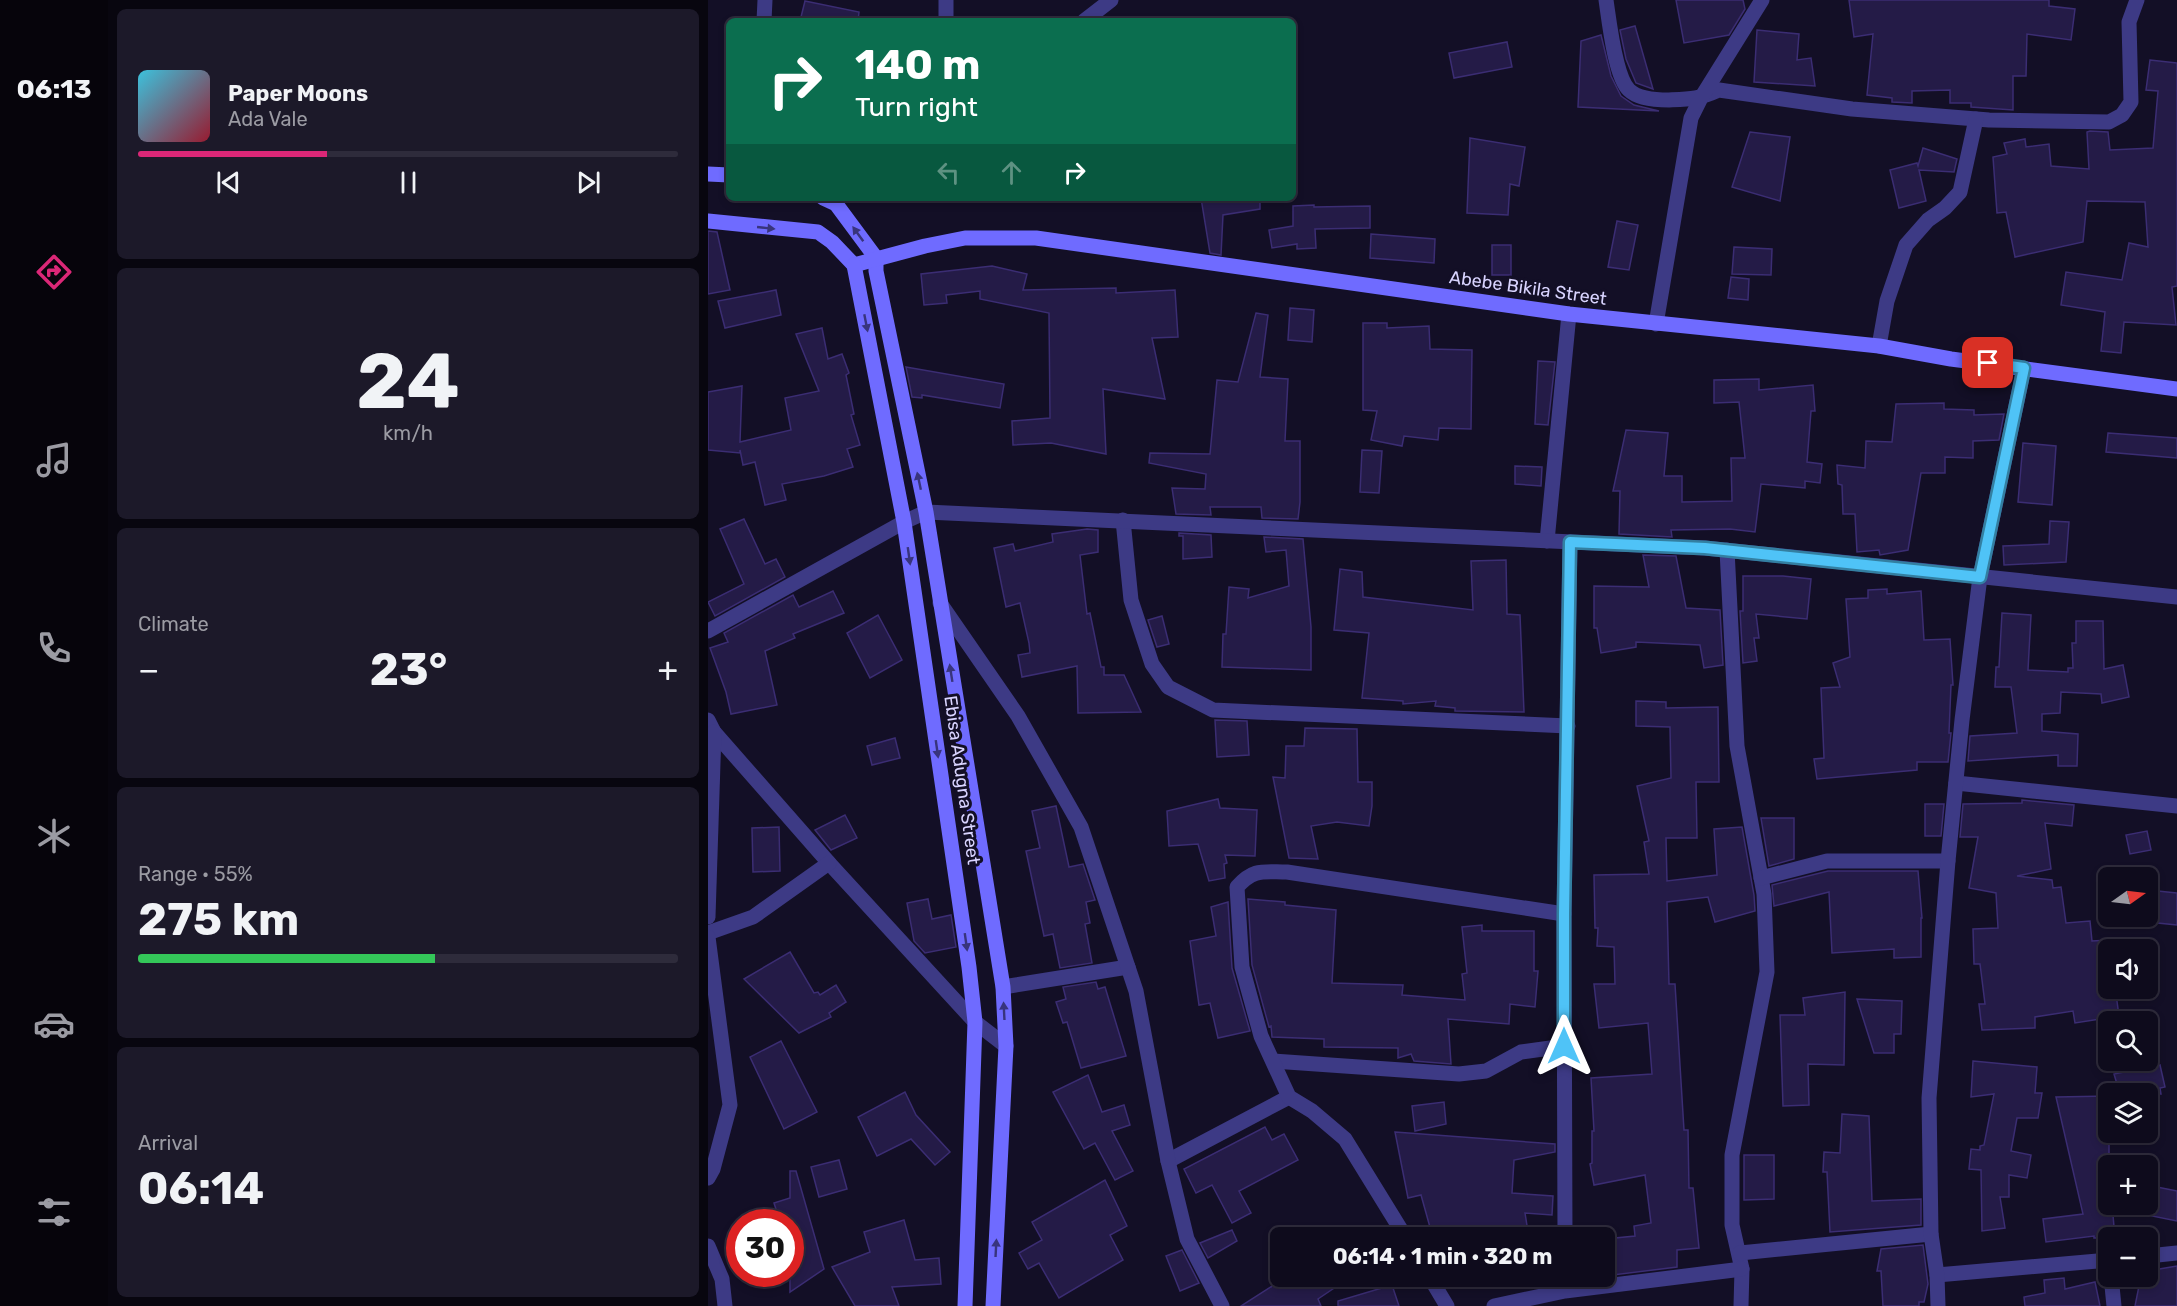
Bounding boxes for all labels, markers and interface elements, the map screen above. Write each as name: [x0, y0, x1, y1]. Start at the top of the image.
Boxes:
text: 140 m: [855, 40, 981, 90]
icon: right: [756, 42, 834, 120]
text: 06:13: [16, 73, 92, 105]
text: Paper Moons: [228, 80, 368, 107]
text: Turn right: [855, 91, 978, 123]
text: Ada Vale: [228, 107, 308, 131]
icon: left: [932, 156, 965, 189]
icon: ahead: [995, 156, 1028, 189]
icon: right: [1058, 156, 1091, 189]
icon: previous: [212, 166, 245, 199]
icon: pause: [392, 166, 425, 199]
icon: next: [572, 166, 605, 199]
one-way arrow: [757, 223, 776, 232]
one-way arrow: [852, 226, 864, 241]
icon: directions: [33, 251, 75, 293]
street label: Abebe Bikila Street: [1448, 266, 1608, 310]
one-way arrow: [862, 313, 871, 332]
text: 24: [356, 335, 460, 428]
pin: [1962, 337, 2013, 388]
icon: arrive: [1971, 346, 2004, 379]
text: km/h: [383, 421, 433, 445]
icon: music: [33, 439, 75, 481]
one-way arrow: [914, 471, 924, 490]
one-way arrow: [904, 546, 913, 565]
text: Climate: [138, 612, 209, 636]
icon: phone: [33, 627, 75, 669]
text: 23°: [370, 643, 447, 696]
text: −: [138, 650, 159, 689]
text: +: [657, 650, 678, 689]
one-way arrow: [947, 663, 956, 682]
street label: Ebisa Adugna Street: [939, 694, 985, 866]
one-way arrow: [933, 739, 942, 758]
icon: climate: [33, 815, 75, 857]
text: Range · 55%: [138, 862, 253, 886]
north arrow: [2098, 867, 2158, 927]
map controls: [2098, 867, 2158, 1287]
text: 275 km: [138, 893, 299, 946]
one-way arrow: [961, 932, 970, 951]
button: sound: [2098, 939, 2158, 999]
one-way arrow: [999, 1001, 1008, 1020]
icon: car: [33, 1003, 75, 1045]
button: search: [2098, 1011, 2158, 1071]
position arrow: [1532, 1014, 1596, 1078]
button: layers: [2098, 1083, 2158, 1143]
text: Arrival: [138, 1131, 198, 1155]
button: +: [2098, 1155, 2158, 1215]
text: 06:14: [138, 1162, 264, 1215]
icon: filters: [33, 1191, 75, 1233]
speed limit sign: 30: [726, 1209, 804, 1287]
button: −: [2098, 1227, 2158, 1287]
one-way arrow: [991, 1238, 1000, 1257]
text: 06:14 · 1 min · 320 m: [1333, 1243, 1552, 1270]

